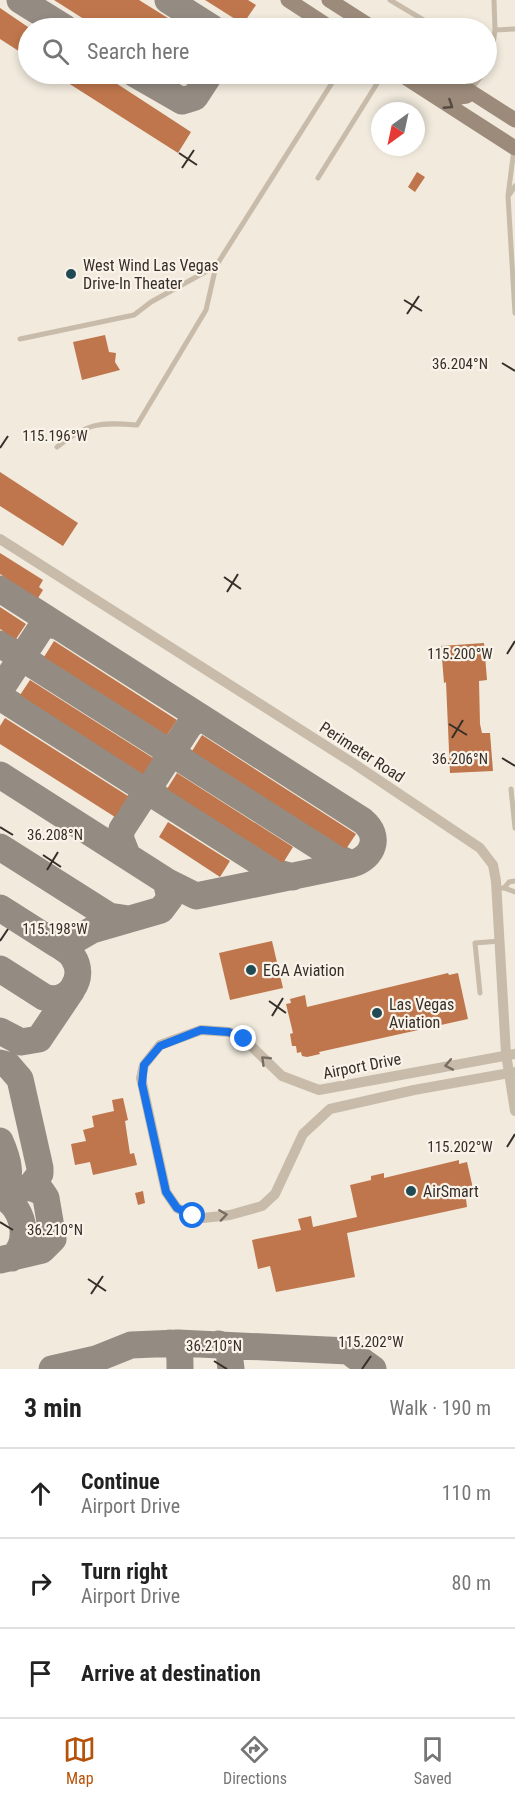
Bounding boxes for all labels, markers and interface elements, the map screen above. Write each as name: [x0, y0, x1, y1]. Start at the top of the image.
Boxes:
search box: [18, 18, 497, 84]
icon: search: [39, 35, 72, 68]
text: Search here: [87, 39, 189, 64]
one-way arrow: [443, 98, 453, 110]
north arrow: [371, 102, 425, 156]
place label: West Wind Las Vegas Drive-In Theater: [83, 256, 219, 293]
marker: West Wind Las Vegas Drive-In Theater: [64, 267, 78, 281]
text: 36.204°N: [432, 355, 488, 373]
text: 115.196°W: [22, 427, 88, 445]
text: 115.200°W: [427, 645, 493, 663]
street label: Perimeter Road: [316, 718, 408, 786]
text: 36.206°N: [432, 750, 488, 768]
text: 36.208°N: [27, 826, 83, 844]
text: 115.198°W: [22, 920, 88, 938]
place label: EGA Aviation: [263, 961, 345, 980]
marker: EGA Aviation: [244, 963, 258, 977]
place label: Las Vegas Aviation: [389, 995, 454, 1032]
marker: Las Vegas Aviation: [370, 1006, 384, 1020]
route end: [230, 1025, 256, 1051]
street label: Airport Drive: [321, 1049, 403, 1083]
one-way arrow: [262, 1056, 272, 1067]
one-way arrow: [444, 1058, 454, 1071]
text: 115.202°W: [427, 1138, 493, 1156]
place label: AirSmart: [423, 1182, 479, 1201]
marker: AirSmart: [404, 1184, 418, 1198]
route start: [179, 1202, 205, 1228]
one-way arrow: [219, 1210, 228, 1222]
text: 36.210°N: [27, 1221, 83, 1239]
text: 115.202°W: [338, 1333, 404, 1351]
text: 36.210°N: [186, 1337, 242, 1355]
text: 3 min: [24, 1393, 82, 1423]
text: Walk · 190 m: [390, 1396, 491, 1420]
text: Continue: [81, 1469, 160, 1494]
icon: ahead: [24, 1477, 57, 1510]
text: 110 m: [442, 1481, 491, 1505]
text: Airport Drive: [81, 1494, 180, 1518]
text: Turn right: [81, 1559, 168, 1584]
icon: right: [24, 1567, 57, 1600]
text: 80 m: [452, 1571, 491, 1595]
text: Airport Drive: [81, 1584, 180, 1608]
icon: arrive: [24, 1657, 57, 1690]
text: Arrive at destination: [81, 1661, 261, 1686]
tab: Map: [63, 1733, 96, 1788]
tab: Directions: [223, 1733, 287, 1788]
tab: Saved: [414, 1733, 452, 1788]

